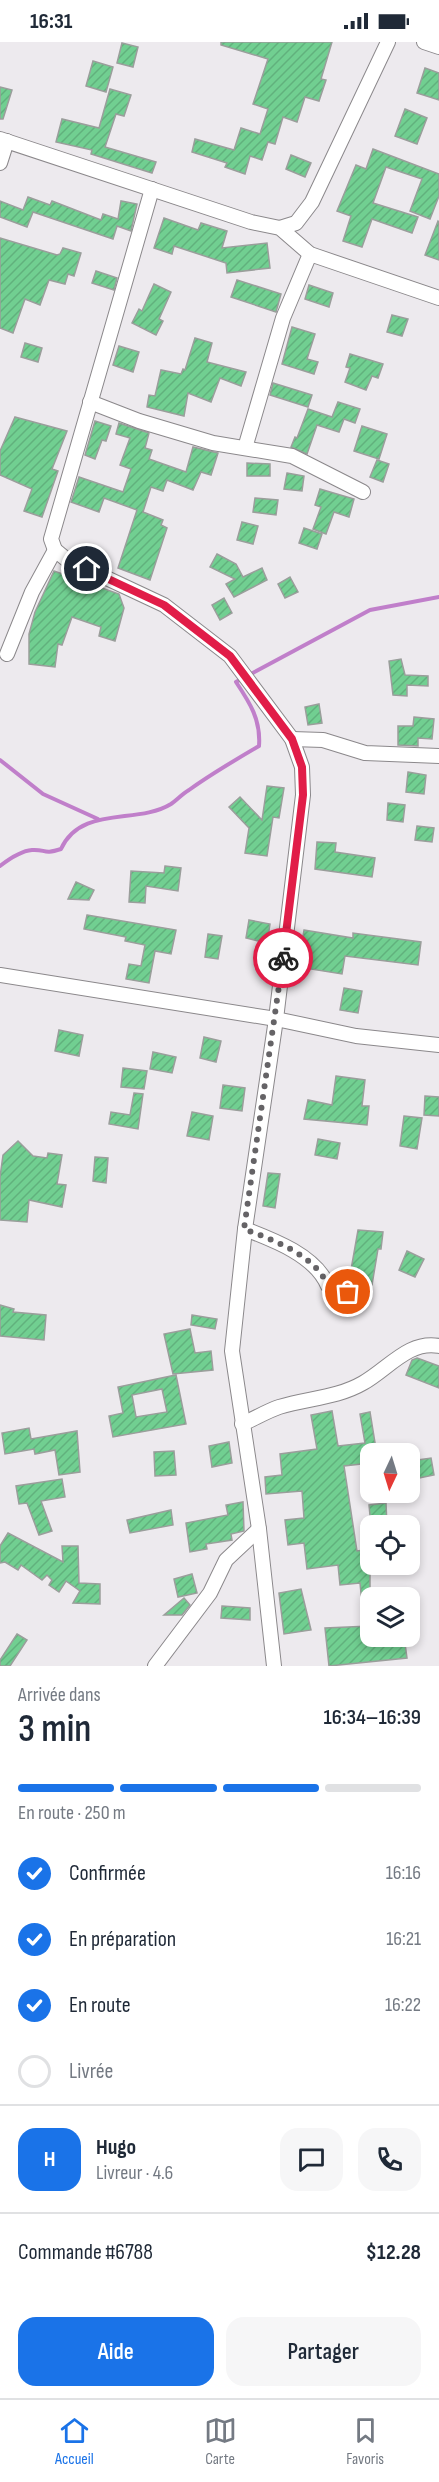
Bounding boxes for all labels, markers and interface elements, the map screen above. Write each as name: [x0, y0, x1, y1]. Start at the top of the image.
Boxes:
text: 16:31: [30, 8, 72, 35]
pin: [61, 543, 112, 594]
icon: home: [70, 552, 103, 585]
courier: [253, 928, 313, 988]
icon: bike: [267, 942, 300, 975]
pin: [322, 1266, 373, 1317]
icon: bag: [331, 1275, 364, 1308]
north arrow: [360, 1443, 420, 1503]
map controls: [360, 1443, 420, 1647]
button: locate: [360, 1515, 420, 1575]
button: layers: [360, 1587, 420, 1647]
text: Arrivée dans: [18, 1683, 101, 1707]
text: 16:34–16:39: [324, 1704, 421, 1731]
text: 3 min: [18, 1706, 91, 1753]
text: En route · 250 m: [18, 1801, 126, 1825]
icon: check: [18, 1857, 51, 1890]
text: Confirmée: [69, 1860, 146, 1887]
text: 16:16: [386, 1861, 421, 1885]
icon: check: [18, 1923, 51, 1956]
text: En préparation: [69, 1926, 176, 1953]
text: 16:21: [386, 1927, 421, 1951]
icon: check: [18, 1989, 51, 2022]
text: En route: [69, 1992, 131, 2019]
text: 16:22: [385, 1993, 421, 2017]
text: Livrée: [69, 2058, 113, 2085]
button: chat: [280, 2128, 343, 2191]
button: phone: [358, 2128, 421, 2191]
text: Hugo: [96, 2134, 136, 2161]
text: H: [44, 2146, 55, 2173]
text: Livreur · 4.6: [96, 2161, 173, 2185]
text: Commande #6788: [18, 2239, 153, 2266]
text: $12.28: [366, 2239, 421, 2266]
button: Aide: [18, 2317, 214, 2386]
button: Partager: [226, 2317, 421, 2386]
tab: Accueil: [55, 2414, 94, 2469]
tab: Carte: [204, 2414, 237, 2469]
tab: Favoris: [346, 2414, 384, 2469]

